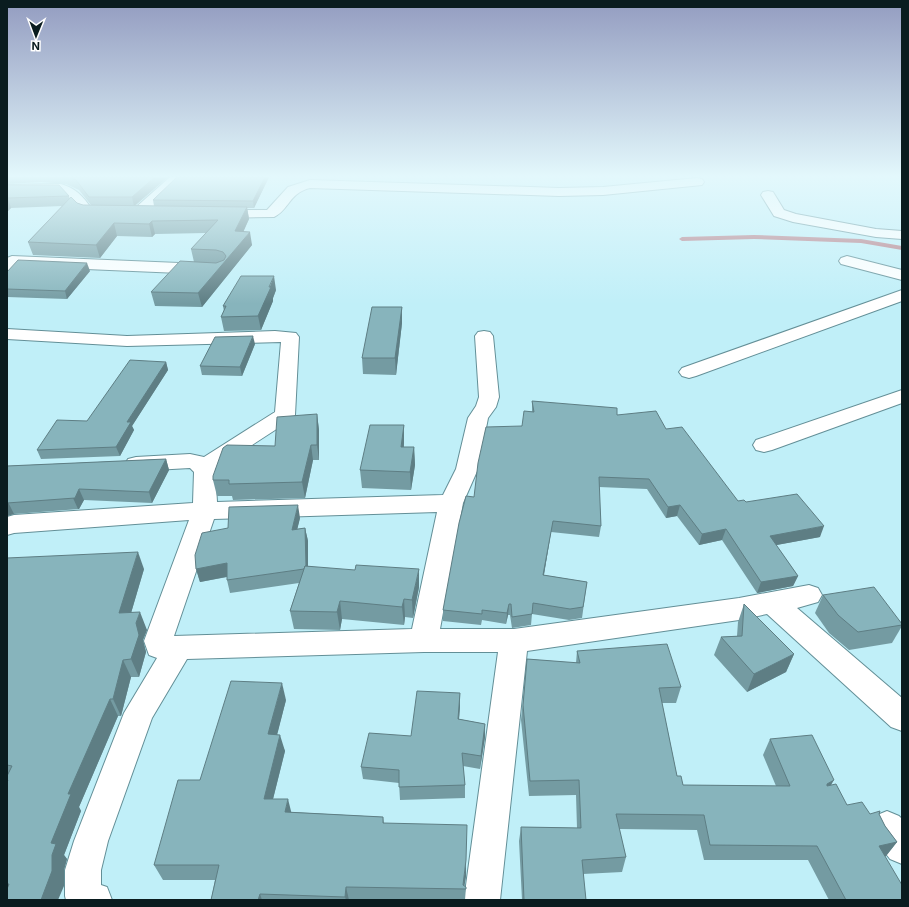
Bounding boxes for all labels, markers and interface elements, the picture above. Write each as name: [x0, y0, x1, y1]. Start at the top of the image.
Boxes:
north arrow: [16, 16, 56, 56]
text: N: [32, 39, 40, 53]

